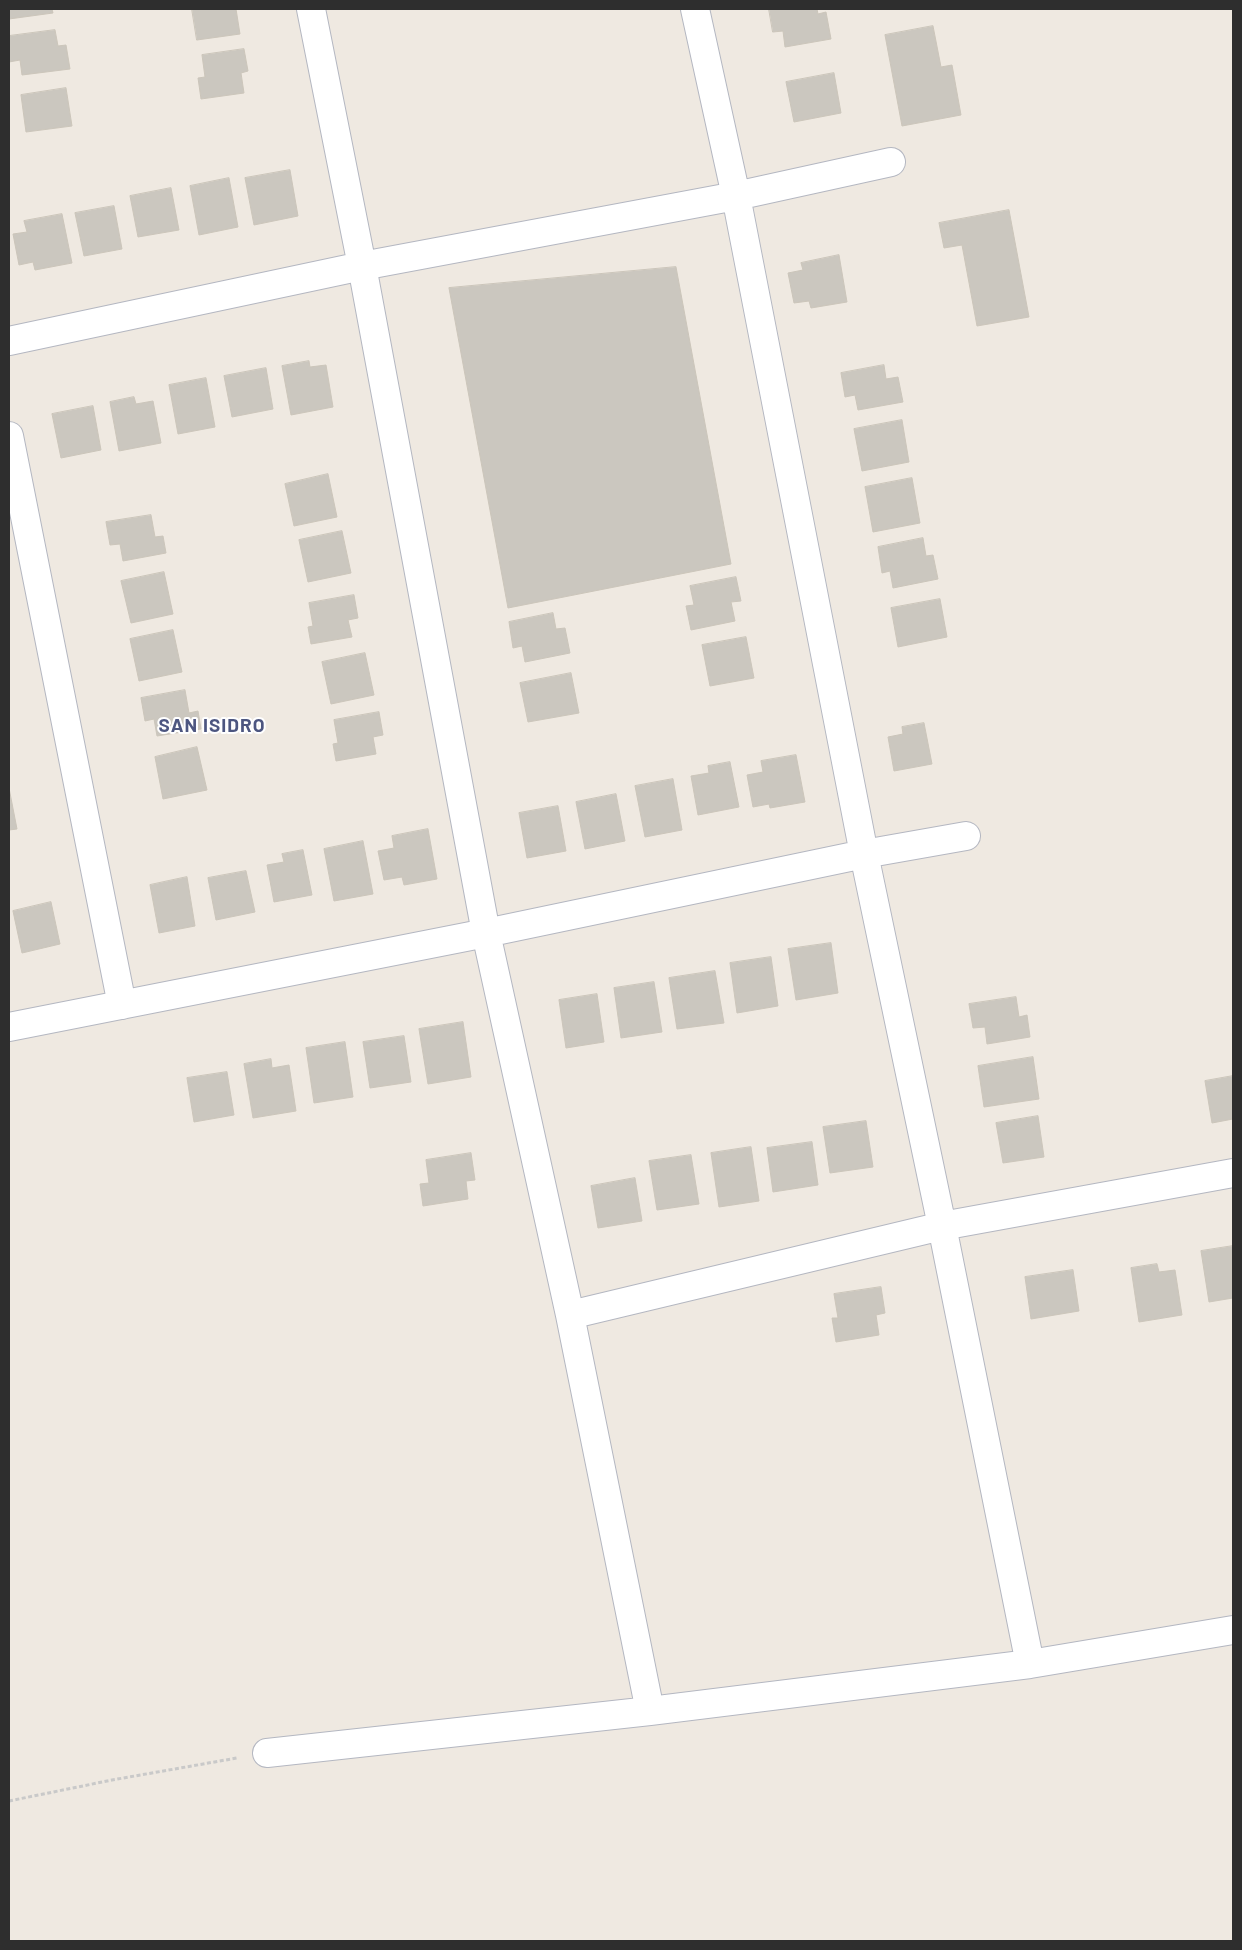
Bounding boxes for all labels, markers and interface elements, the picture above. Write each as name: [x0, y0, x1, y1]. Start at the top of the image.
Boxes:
district label: SAN ISIDRO: [157, 715, 267, 737]

